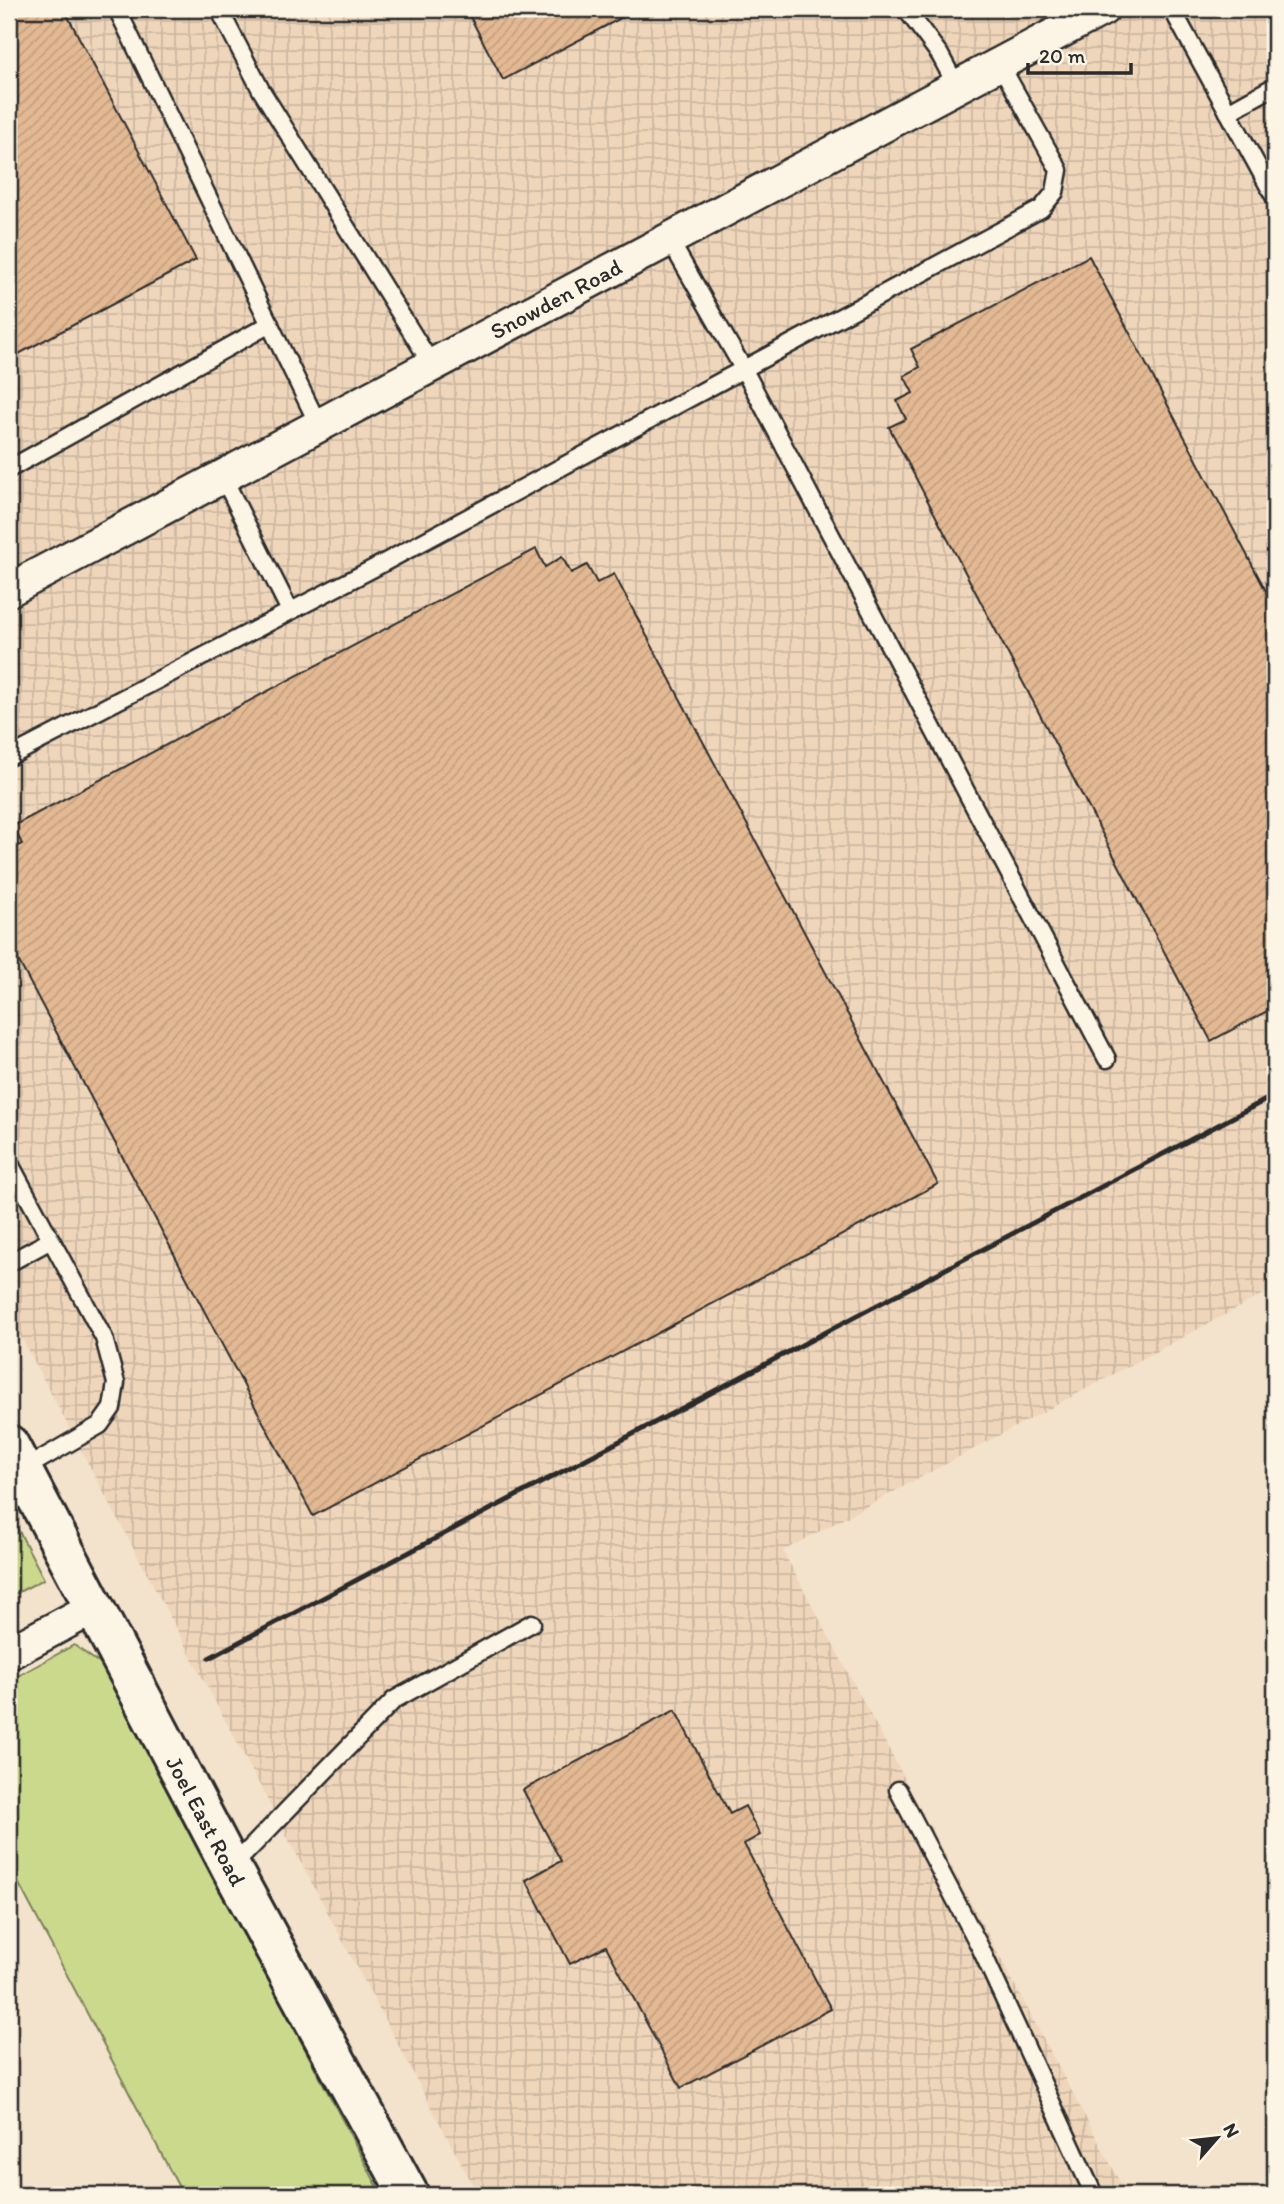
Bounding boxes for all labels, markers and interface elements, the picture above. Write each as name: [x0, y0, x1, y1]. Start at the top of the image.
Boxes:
scale bar: [1028, 32, 1132, 76]
text: 20 m: [1039, 43, 1086, 68]
street label: Snowden Road: [486, 253, 626, 345]
street label: Joel East Road: [160, 1751, 252, 1891]
north arrow: [1182, 2102, 1252, 2172]
text: N: [1218, 2119, 1245, 2141]

